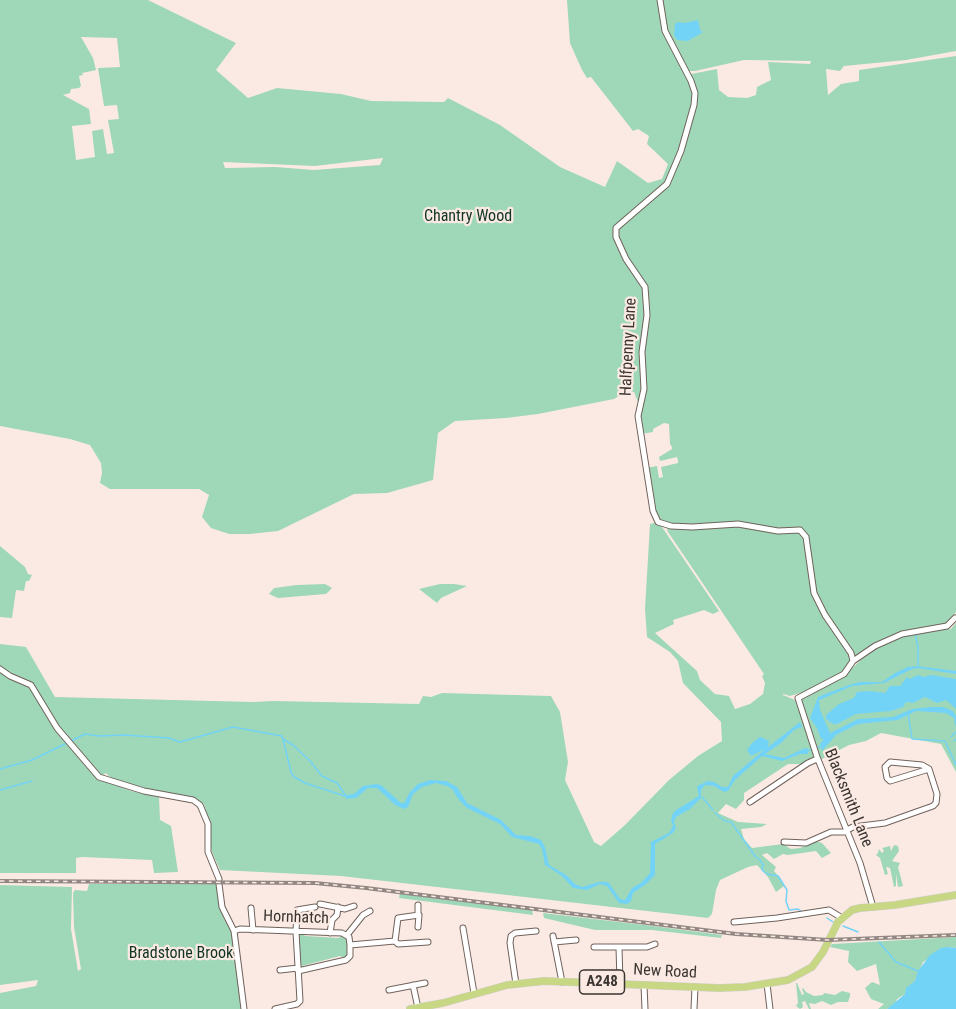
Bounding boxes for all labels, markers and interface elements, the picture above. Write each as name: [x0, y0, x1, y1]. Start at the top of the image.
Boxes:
park label: Chantry Wood: [424, 207, 512, 227]
street label: Halfpenny Lane: [617, 298, 641, 396]
street label: Blacksmith Lane: [820, 746, 876, 850]
street label: Hornhatch: [263, 907, 329, 929]
park label: Bradstone Brook: [129, 944, 233, 964]
street label: New Road: [633, 961, 697, 983]
road number: A248: [580, 970, 624, 994]

